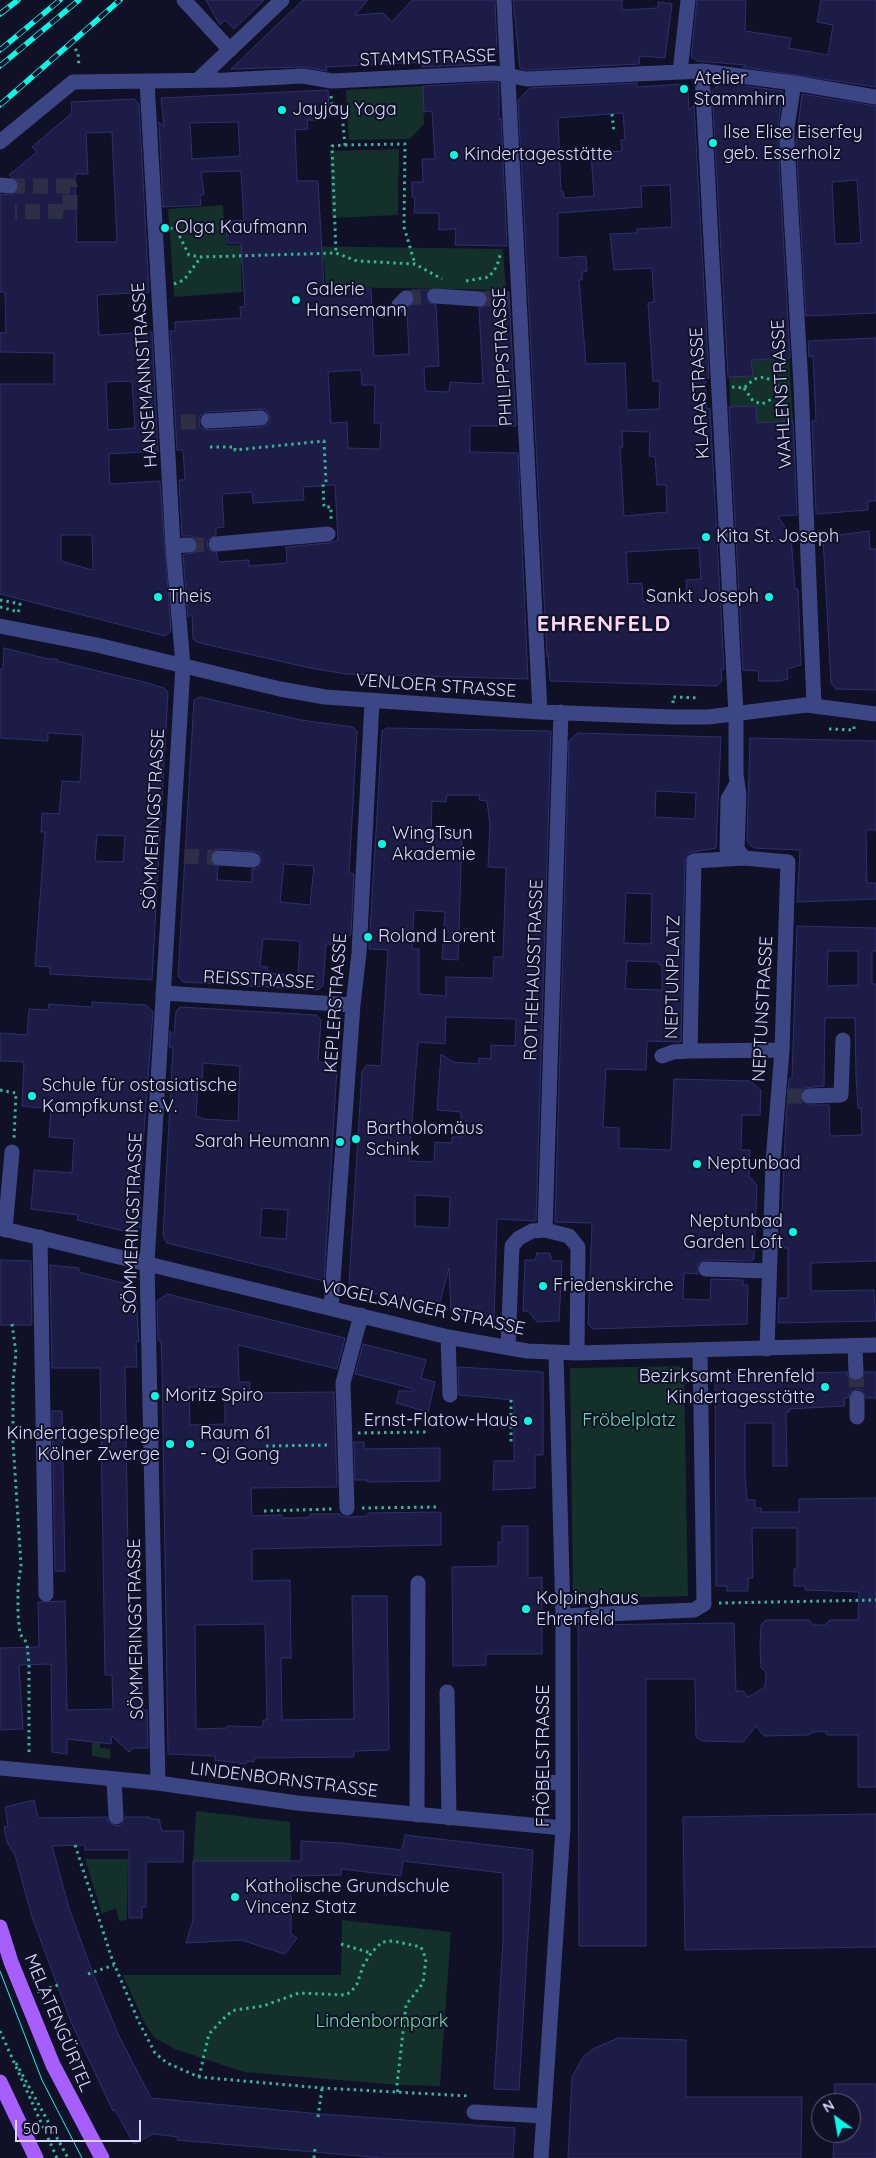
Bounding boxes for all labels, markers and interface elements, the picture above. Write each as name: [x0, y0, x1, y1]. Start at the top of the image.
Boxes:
street label: STAMMSTRASSE: [359, 45, 497, 71]
place label: Atelier Stammhirn: [694, 68, 785, 110]
marker: Atelier Stammhirn: [678, 83, 690, 95]
place label: Jayjay Yoga: [292, 99, 397, 121]
marker: Jayjay Yoga: [276, 104, 288, 116]
place label: Ilse Elise Eiserfey geb. Esserholz: [723, 122, 863, 164]
marker: Ilse Elise Eiserfey geb. Esserholz: [707, 137, 719, 149]
place label: Kindertagesstätte: [464, 144, 613, 166]
marker: Kindertagesstätte: [448, 149, 460, 161]
place label: Olga Kaufmann: [175, 217, 307, 239]
marker: Olga Kaufmann: [159, 222, 171, 234]
place label: Galerie Hansemann: [306, 279, 407, 322]
street label: HANSEMANNSTRASSE: [128, 282, 162, 468]
street label: PHILIPPSTRASSE: [489, 287, 517, 427]
marker: Galerie Hansemann: [290, 294, 302, 306]
street label: WAHLENSTRASSE: [767, 319, 797, 469]
street label: KLARASTRASSE: [686, 326, 714, 460]
place label: Kita St. Joseph: [716, 526, 839, 548]
marker: Kita St. Joseph: [700, 531, 712, 543]
place label: Theis: [168, 586, 212, 608]
place label: Sankt Joseph: [646, 586, 759, 608]
marker: Theis: [152, 591, 164, 603]
marker: Sankt Joseph: [763, 591, 775, 603]
district label: EHRENFELD: [536, 611, 672, 637]
street label: VENLOER STRASSE: [355, 670, 517, 702]
street label: SÖMMERINGSTRASSE: [138, 728, 170, 910]
place label: WingTsun Akademie: [392, 823, 476, 866]
marker: WingTsun Akademie: [376, 838, 388, 850]
street label: ROTHEHAUSSTRASSE: [520, 879, 548, 1061]
street label: NEPTUNPLATZ: [661, 915, 685, 1039]
place label: Roland Lorent: [378, 926, 496, 948]
marker: Roland Lorent: [362, 931, 374, 943]
street label: KEPLERSTRASSE: [320, 932, 352, 1074]
street label: NEPTUNSTRASSE: [748, 936, 778, 1082]
street label: REISSTRASSE: [202, 966, 316, 994]
place label: Schule für ostasiatische Kampfkunst e.V.: [42, 1075, 237, 1118]
marker: Schule für ostasiatische Kampfkunst e.V.: [26, 1090, 38, 1102]
place label: Bartholomäus Schink: [366, 1118, 483, 1160]
place label: Sarah Heumann: [195, 1131, 330, 1153]
street label: SÖMMERINGSTRASSE: [119, 1132, 147, 1314]
marker: Bartholomäus Schink: [350, 1133, 362, 1145]
marker: Sarah Heumann: [334, 1136, 346, 1148]
place label: Neptunbad: [707, 1153, 801, 1175]
marker: Neptunbad: [691, 1158, 703, 1170]
place label: Neptunbad Garden Loft: [683, 1211, 783, 1254]
marker: Neptunbad Garden Loft: [787, 1226, 799, 1238]
place label: Friedenskirche: [553, 1275, 674, 1297]
street label: VOGELSANGER STRASSE: [319, 1276, 527, 1340]
marker: Friedenskirche: [537, 1280, 549, 1292]
place label: Bezirksamt Ehrenfeld Kindertagesstätte: [639, 1366, 815, 1408]
marker: Bezirksamt Ehrenfeld Kindertagesstätte: [819, 1381, 831, 1393]
place label: Moritz Spiro: [165, 1385, 263, 1407]
marker: Moritz Spiro: [149, 1390, 161, 1402]
place label: Ernst-Flatow-Haus: [364, 1410, 518, 1432]
park label: Fröbelplatz: [582, 1410, 676, 1432]
marker: Ernst-Flatow-Haus: [522, 1415, 534, 1427]
place label: Kindertagespflege Kölner Zwerge: [6, 1423, 160, 1466]
place label: Raum 61 - Qi Gong: [200, 1423, 280, 1466]
marker: Kindertagespflege Kölner Zwerge: [164, 1438, 176, 1450]
marker: Raum 61 - Qi Gong: [184, 1438, 196, 1450]
street label: SÖMMERINGSTRASSE: [124, 1538, 148, 1720]
place label: Kolpinghaus Ehrenfeld: [536, 1588, 639, 1630]
marker: Kolpinghaus Ehrenfeld: [520, 1603, 532, 1615]
street label: FRÖBELSTRASSE: [533, 1685, 555, 1827]
street label: LINDENBORNSTRASSE: [189, 1758, 379, 1802]
place label: Katholische Grundschule Vincenz Statz: [245, 1876, 450, 1918]
marker: Katholische Grundschule Vincenz Statz: [229, 1891, 241, 1903]
street label: MELATENGÜRTEL: [19, 1951, 97, 2095]
park label: Lindenbornpark: [316, 2011, 448, 2033]
north arrow: [811, 2093, 861, 2143]
text: N: [819, 2096, 838, 2116]
scale bar: [18, 2110, 144, 2142]
text: 50 m: [23, 2119, 58, 2138]

